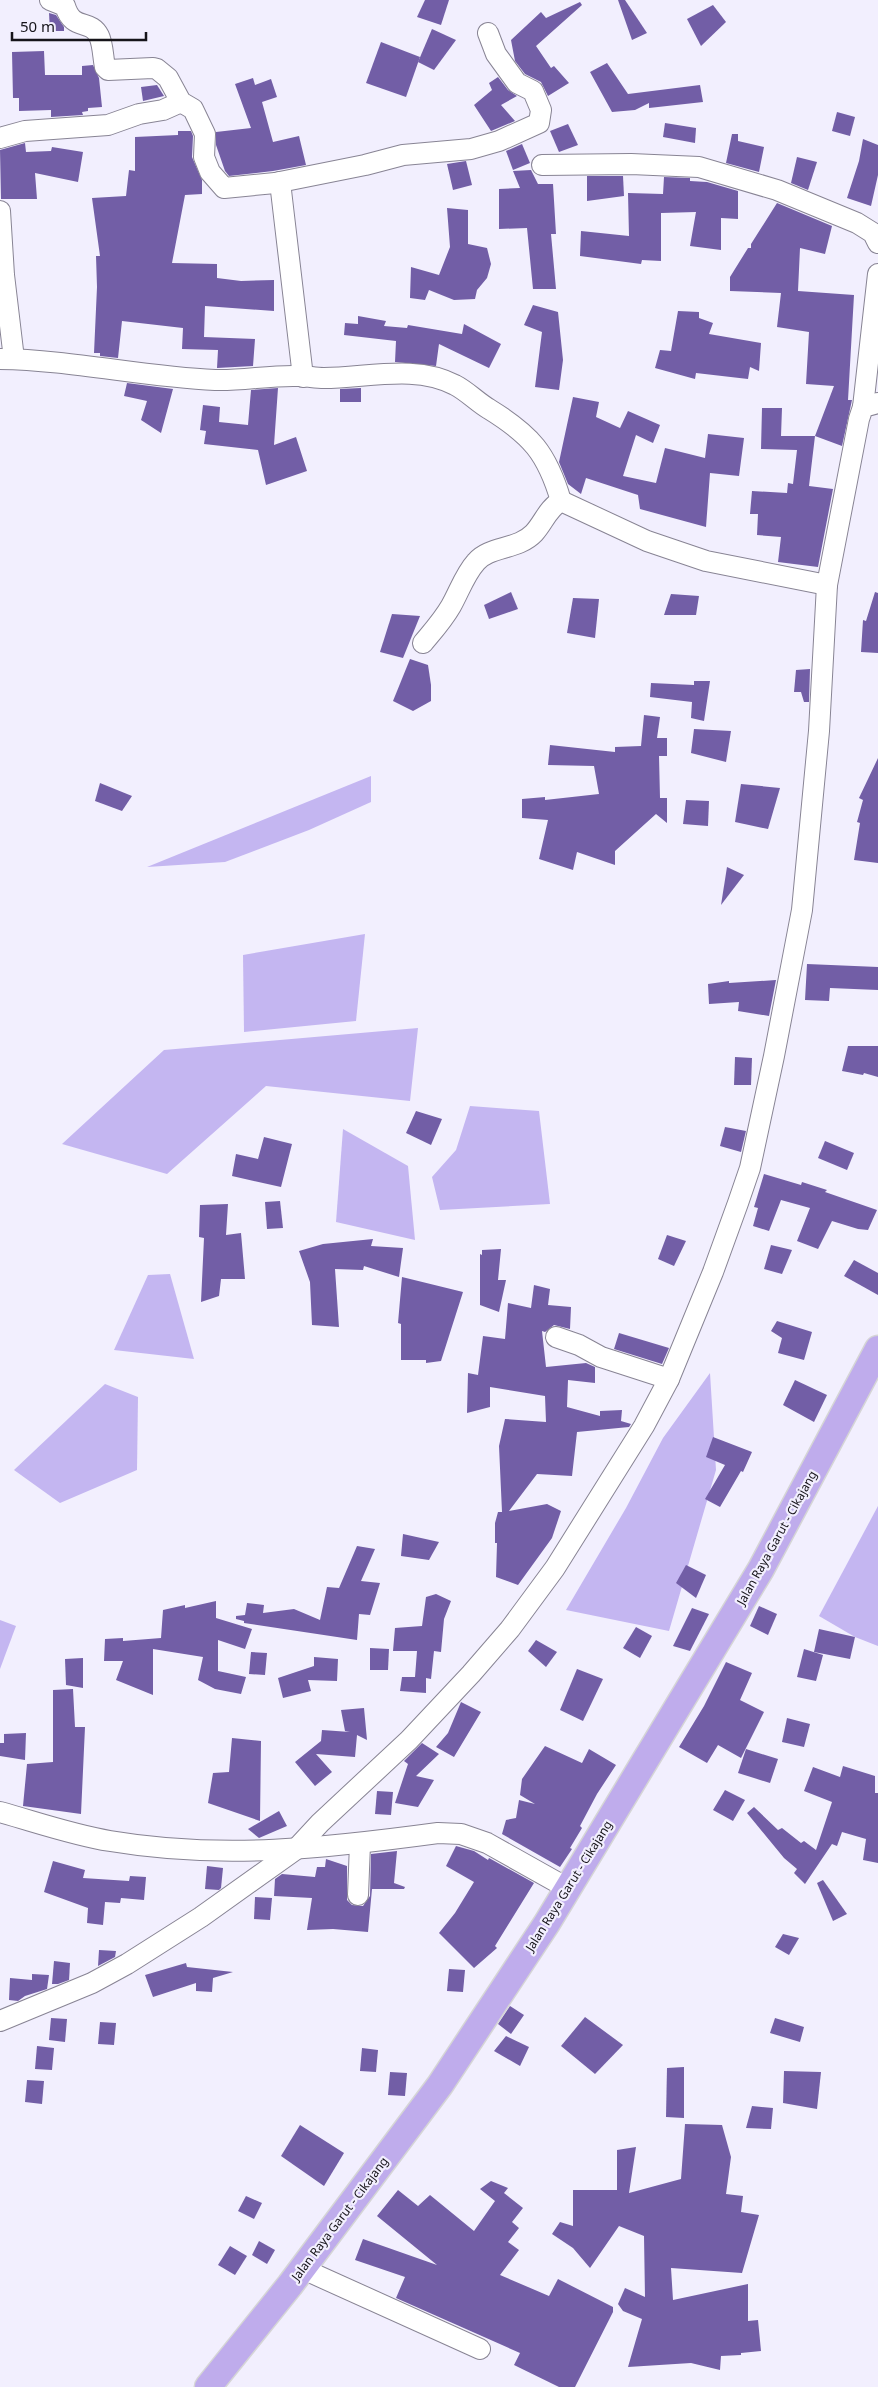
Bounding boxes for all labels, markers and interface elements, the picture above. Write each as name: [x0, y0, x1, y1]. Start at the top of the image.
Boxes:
scale bar: [12, 10, 146, 42]
text: 50 m: [20, 16, 55, 36]
street label: Jalan Raya Garut - Cikajang: [732, 1467, 821, 1609]
street label: Jalan Raya Garut - Cikajang: [521, 1817, 616, 1955]
street label: Jalan Raya Garut - Cikajang: [287, 2153, 392, 2285]

